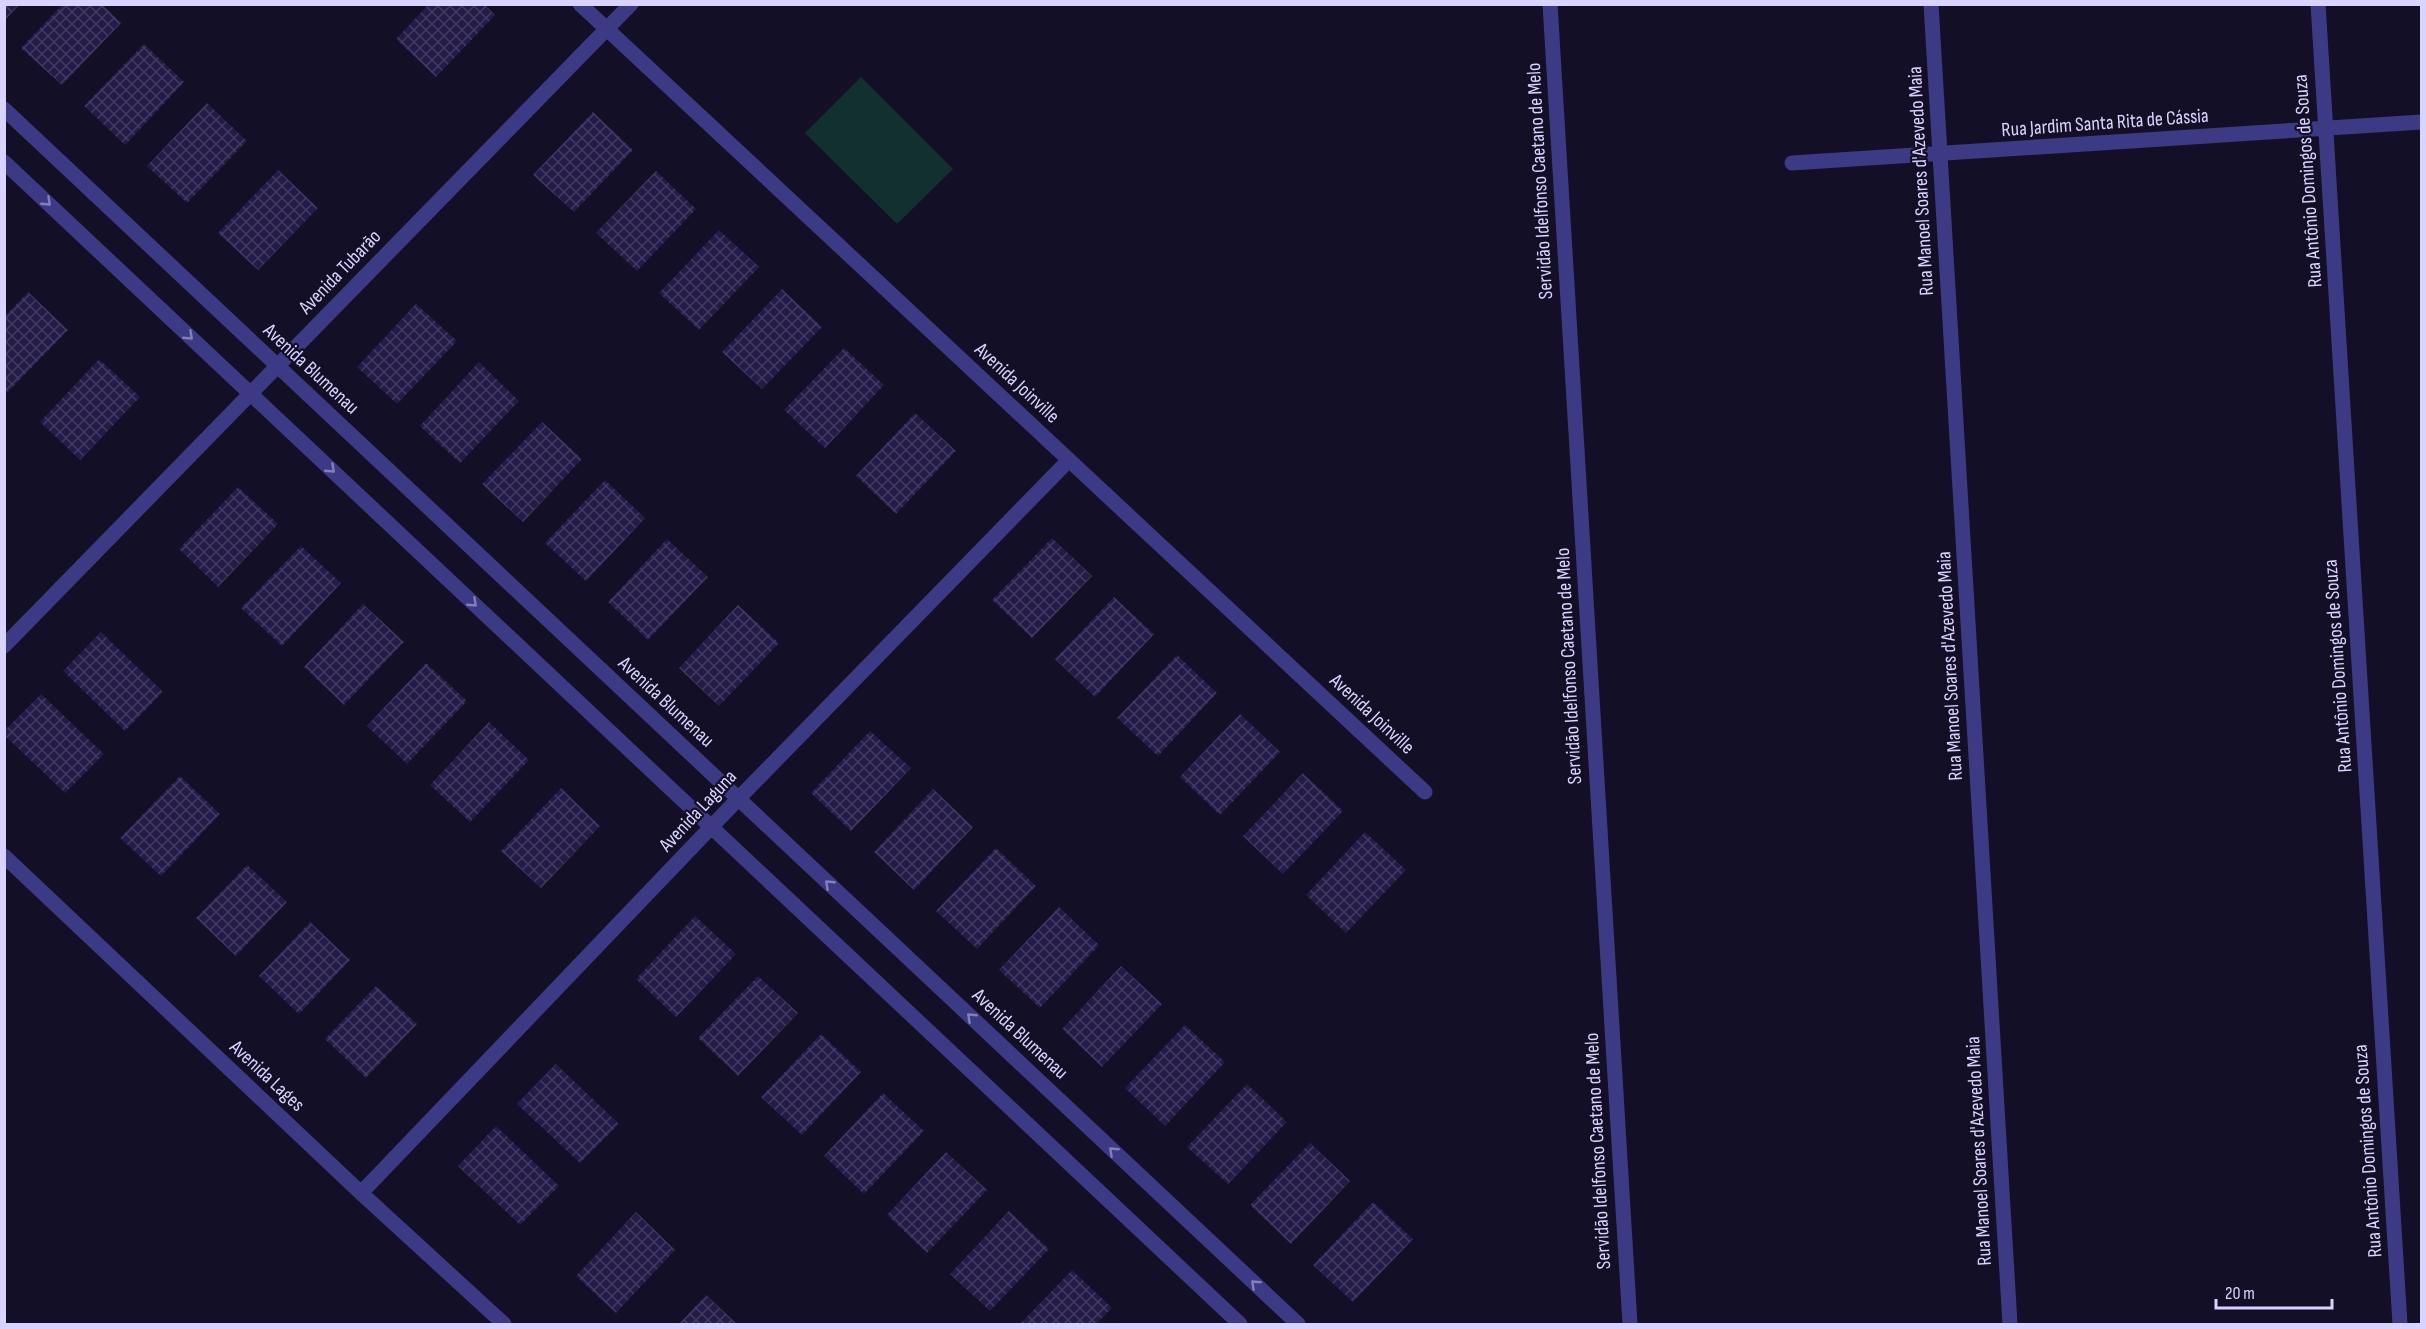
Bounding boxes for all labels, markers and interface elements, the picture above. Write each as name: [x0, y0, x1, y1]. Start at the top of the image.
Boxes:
street label: Servidão Idelfonso Caetano de Melo: [1522, 62, 1558, 300]
street label: Rua Manoel Soares d'Azevedo Maia: [1903, 66, 1939, 296]
street label: Rua Antônio Domingos de Souza: [2289, 74, 2327, 288]
street label: Rua Jardim Santa Rita de Cássia: [2001, 104, 2209, 142]
one-way arrow: [40, 195, 51, 206]
street label: Avenida Tubarão: [293, 225, 386, 320]
street label: Avenida Blumenau: [258, 318, 364, 419]
one-way arrow: [183, 329, 193, 340]
street label: Avenida Joinville: [969, 337, 1064, 428]
one-way arrow: [324, 462, 335, 473]
street label: Servidão Idelfonso Caetano de Melo: [1551, 547, 1587, 785]
street label: Rua Manoel Soares d'Azevedo Maia: [1932, 551, 1968, 781]
street label: Rua Antônio Domingos de Souza: [2319, 559, 2357, 773]
one-way arrow: [467, 596, 477, 607]
street label: Avenida Blumenau: [613, 651, 719, 752]
street label: Avenida Joinville: [1324, 668, 1419, 759]
street label: Avenida Laguna: [653, 765, 742, 858]
one-way arrow: [825, 880, 836, 891]
street label: Avenida Blumenau: [967, 983, 1073, 1084]
one-way arrow: [967, 1014, 978, 1025]
street label: Servidão Idelfonso Caetano de Melo: [1580, 1032, 1616, 1270]
street label: Avenida Lages: [224, 1035, 309, 1117]
street label: Rua Manoel Soares d'Azevedo Maia: [1961, 1036, 1997, 1266]
street label: Rua Antônio Domingos de Souza: [2349, 1044, 2387, 1258]
one-way arrow: [1110, 1147, 1120, 1158]
scale bar: [2216, 1272, 2332, 1310]
one-way arrow: [1252, 1281, 1263, 1292]
text: 20 m: [2225, 1283, 2255, 1304]

